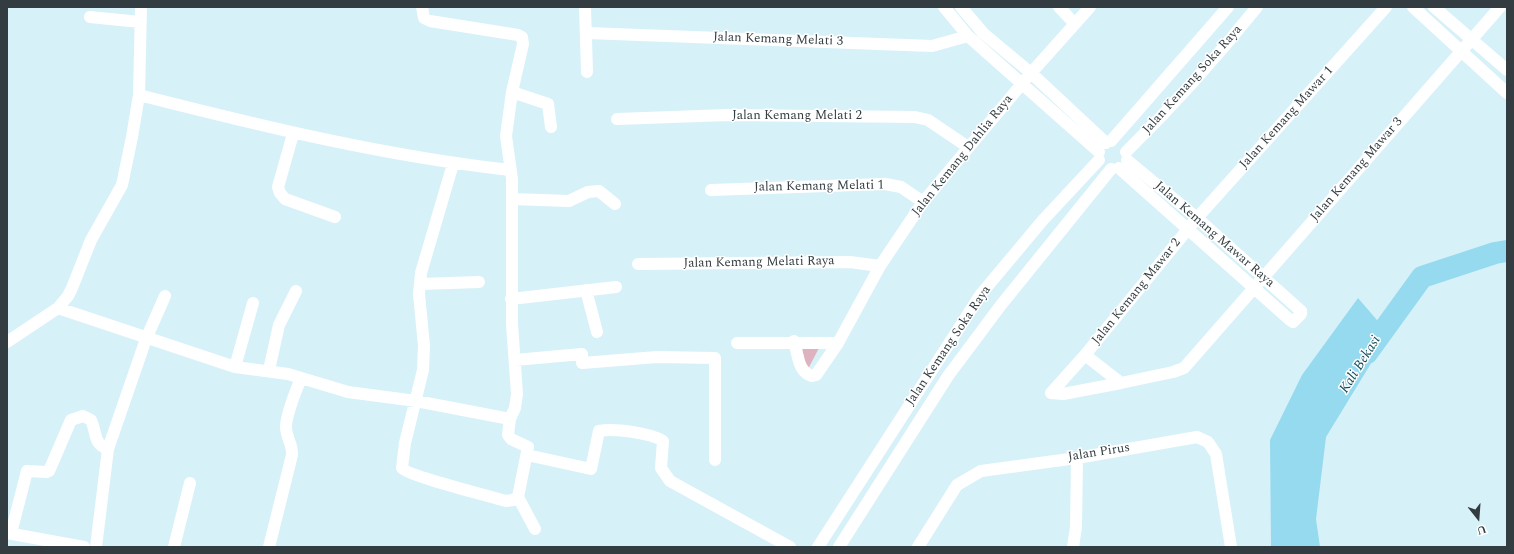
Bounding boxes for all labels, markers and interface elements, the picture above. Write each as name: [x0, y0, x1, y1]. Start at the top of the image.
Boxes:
street label: Jalan Kemang Soka Raya: [1140, 22, 1246, 138]
street label: Jalan Kemang Melati 3: [713, 30, 843, 50]
street label: Jalan Kemang Mawar 1: [1237, 64, 1337, 172]
street label: Jalan Kemang Dahlia Raya: [909, 92, 1017, 220]
street label: Jalan Kemang Melati 2: [732, 108, 862, 124]
street label: Jalan Kemang Mawar 3: [1308, 115, 1406, 225]
street label: Jalan Kemang Melati 1: [754, 178, 884, 196]
street label: Jalan Kemang Mawar Raya: [1151, 179, 1277, 291]
street label: Jalan Kemang Mawar 2: [1089, 236, 1185, 348]
street label: Jalan Kemang Melati Raya: [683, 254, 835, 272]
street label: Jalan Kemang Soka Raya: [903, 283, 995, 409]
water label: Kali Bekasi: [1337, 333, 1385, 397]
street label: Jalan Pirus: [1067, 440, 1131, 466]
north arrow: [1458, 498, 1498, 538]
text: U: [1475, 520, 1489, 539]

